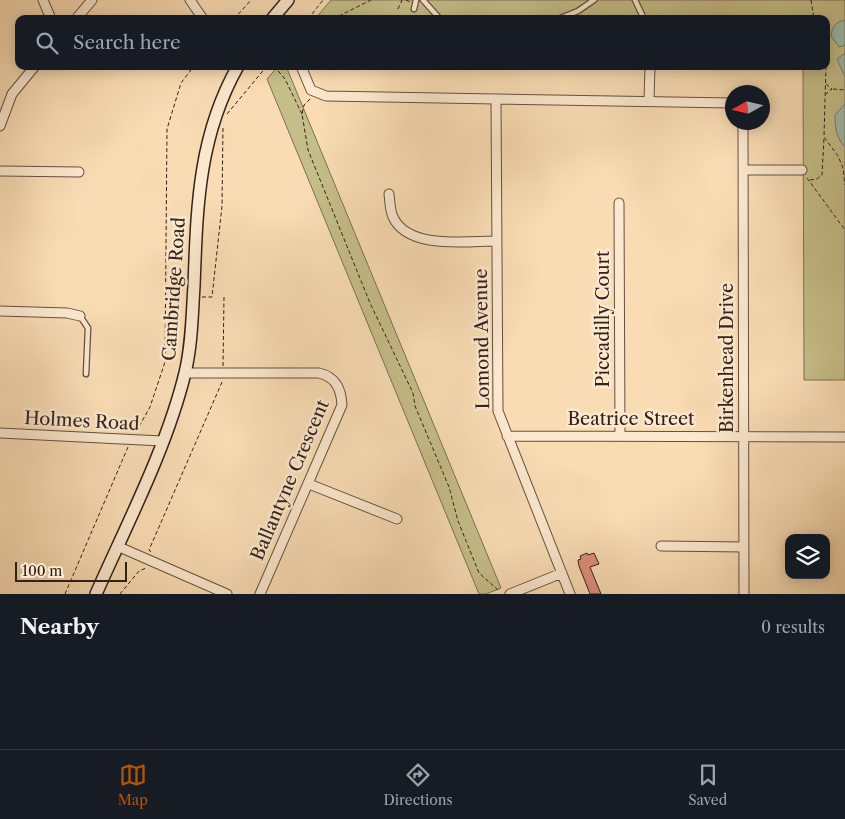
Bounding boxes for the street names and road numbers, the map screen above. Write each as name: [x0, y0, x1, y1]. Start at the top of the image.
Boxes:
street label: Cambridge Road: [158, 216, 190, 362]
street label: Piccadilly Court: [592, 250, 614, 387]
street label: Lomond Avenue: [470, 268, 494, 410]
street label: Birkenhead Drive: [716, 283, 738, 433]
street label: Ballantyne Crescent: [246, 396, 334, 564]
street label: Holmes Road: [24, 407, 140, 435]
street label: Beatrice Street: [568, 408, 695, 430]

